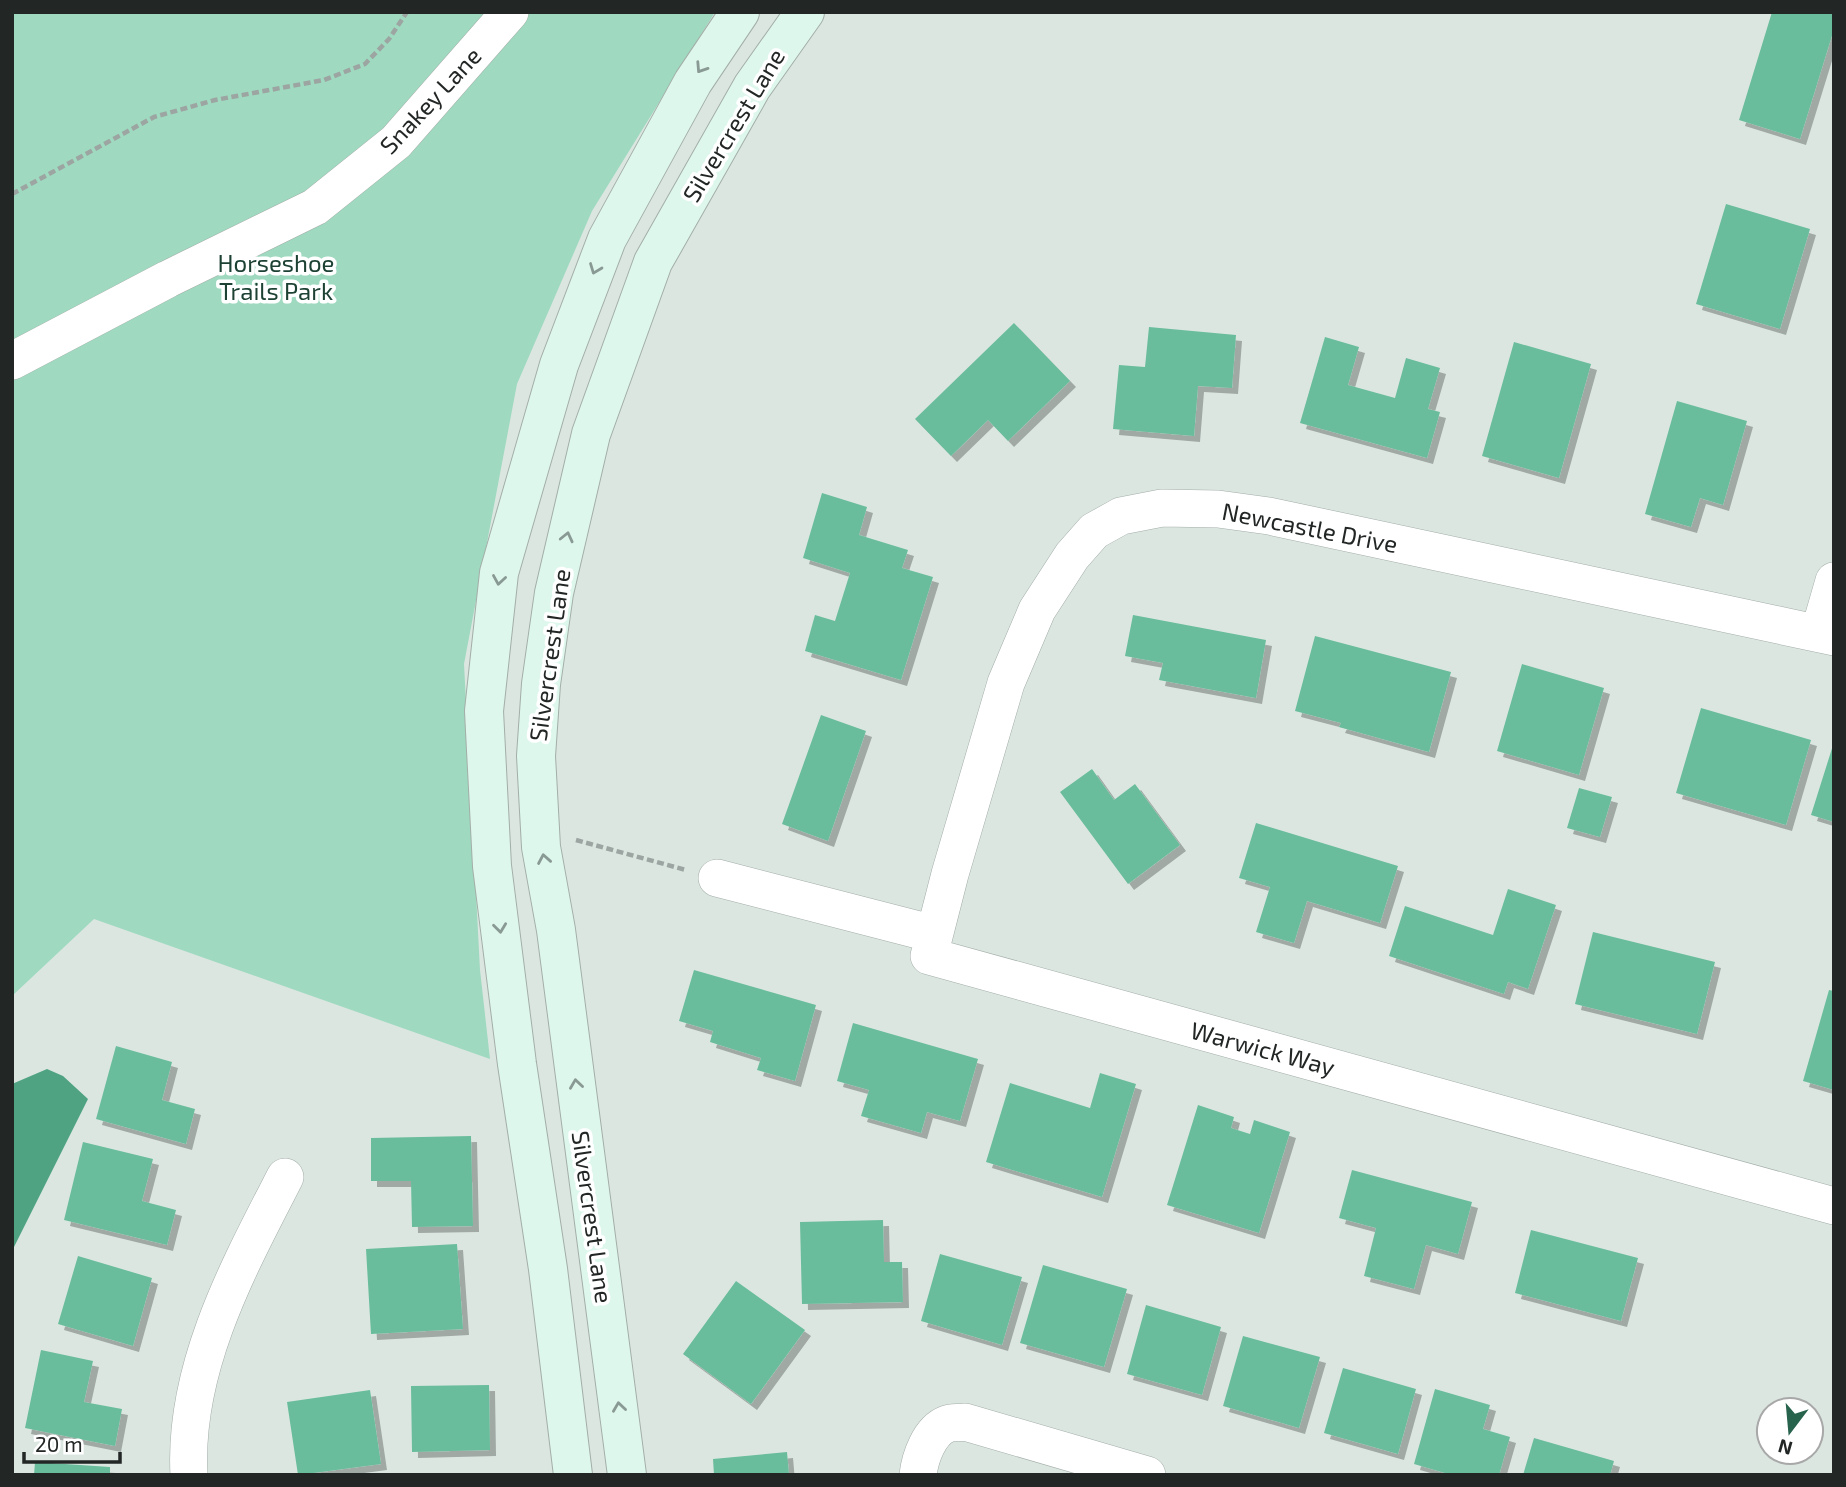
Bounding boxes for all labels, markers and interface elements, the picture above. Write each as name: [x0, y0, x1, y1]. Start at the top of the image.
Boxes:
street label: Snakey Lane: [373, 41, 487, 159]
street label: Silvercrest Lane: [676, 43, 790, 207]
one-way arrow: [697, 61, 710, 74]
park label: Horseshoe Trails Park: [217, 248, 335, 305]
one-way arrow: [590, 263, 604, 275]
street label: Newcastle Drive: [1220, 496, 1400, 558]
one-way arrow: [559, 531, 573, 543]
street label: Silvercrest Lane: [523, 567, 575, 743]
one-way arrow: [492, 574, 507, 586]
one-way arrow: [537, 853, 552, 865]
one-way arrow: [492, 922, 507, 934]
street label: Warwick Way: [1188, 1015, 1339, 1081]
one-way arrow: [569, 1079, 584, 1090]
street label: Silvercrest Lane: [567, 1129, 619, 1305]
north arrow: [1755, 1396, 1825, 1466]
one-way arrow: [611, 1401, 626, 1413]
scale bar: [24, 1420, 121, 1464]
text: 20 m: [35, 1431, 83, 1456]
text: N: [1775, 1435, 1795, 1461]

